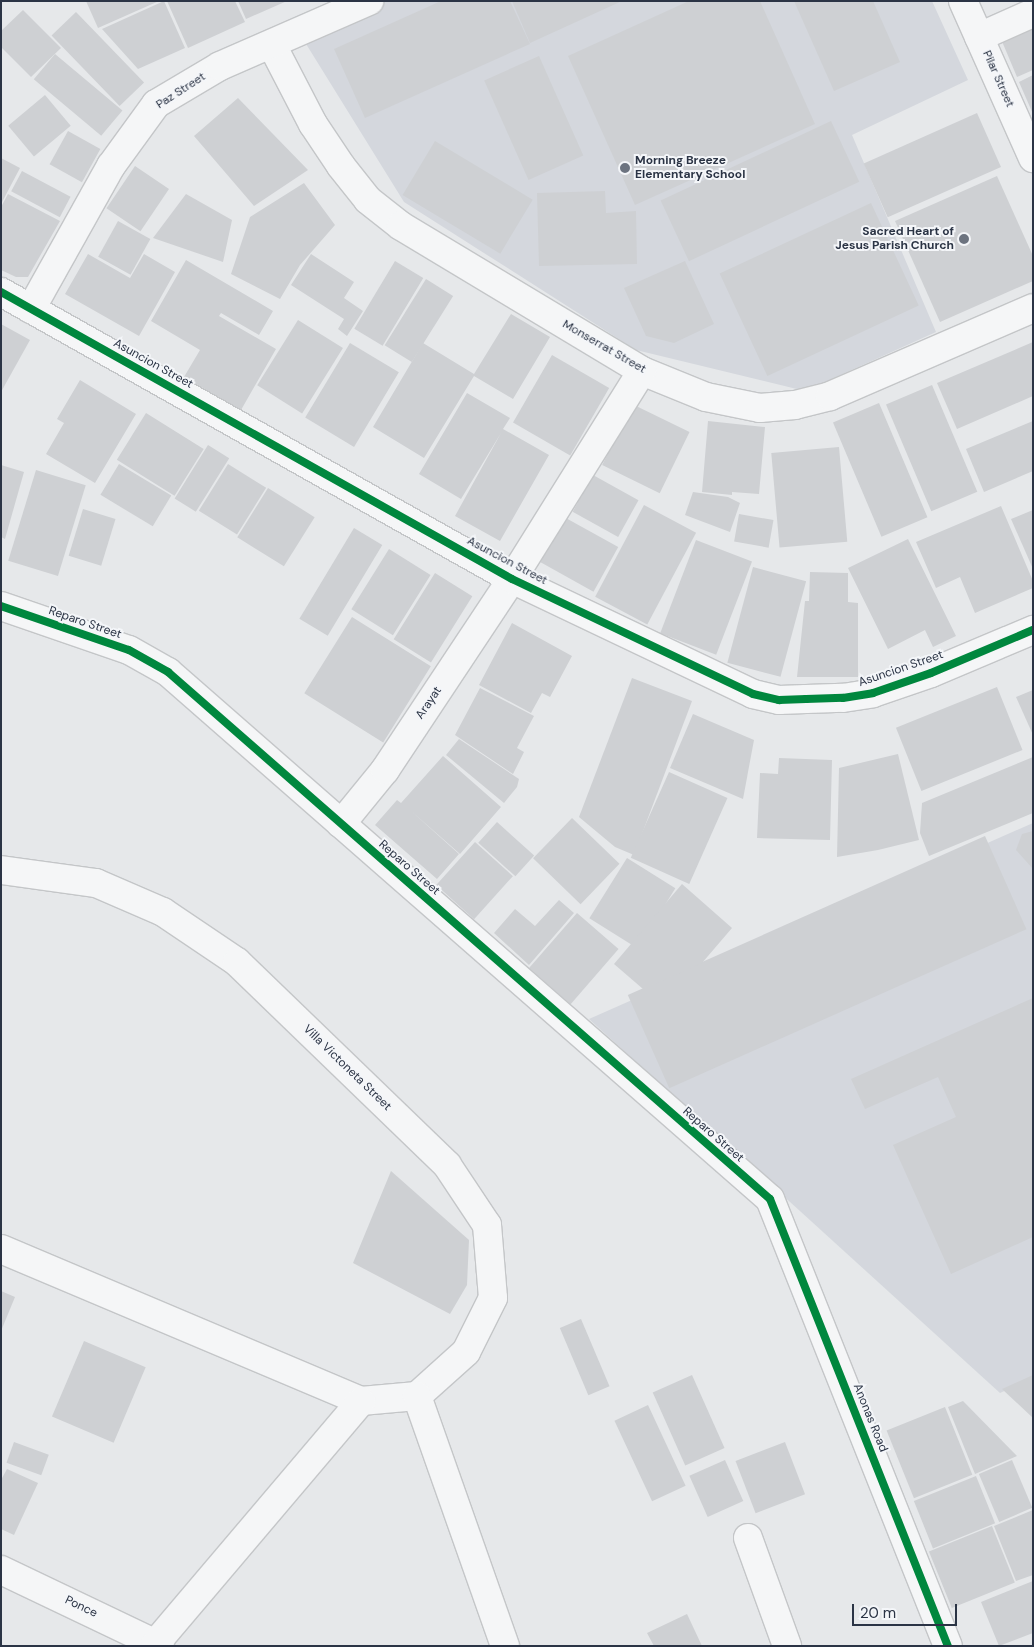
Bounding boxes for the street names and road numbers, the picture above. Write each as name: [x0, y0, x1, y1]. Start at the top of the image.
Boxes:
street label: Pilar Street: [979, 48, 1017, 110]
street label: Paz Street: [154, 70, 208, 112]
street label: Monserrat Street: [560, 317, 648, 377]
street label: Asuncion Street: [111, 336, 195, 392]
street label: Asuncion Street: [464, 534, 550, 588]
street label: Reparo Street: [47, 604, 123, 642]
street label: Asuncion Street: [857, 648, 945, 690]
street label: Arayat: [413, 684, 445, 722]
street label: Reparo Street: [376, 838, 442, 898]
street label: Villa Victoneta Street: [300, 1022, 394, 1114]
street label: Reparo Street: [680, 1105, 746, 1165]
street label: Anonas Road: [850, 1382, 890, 1454]
street label: Ponce: [62, 1593, 100, 1621]

